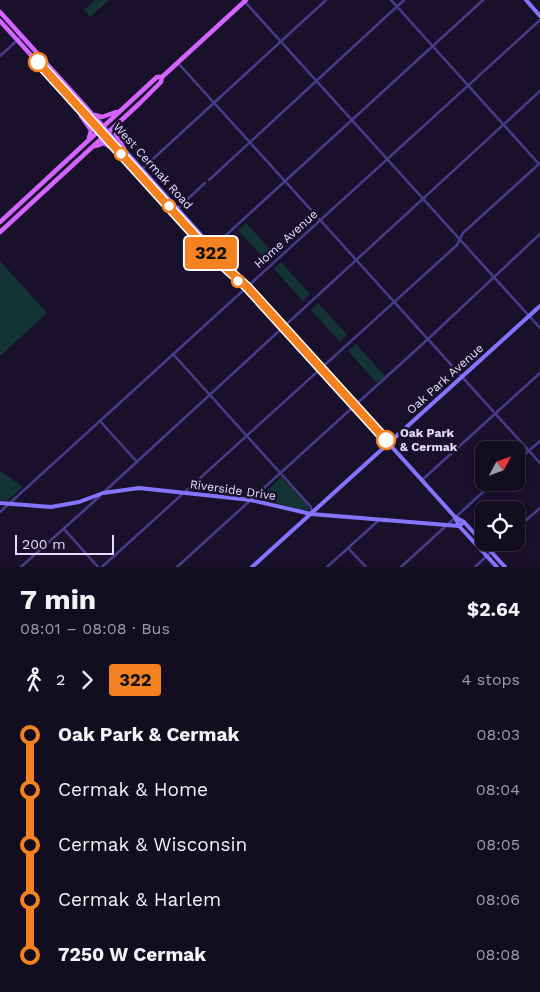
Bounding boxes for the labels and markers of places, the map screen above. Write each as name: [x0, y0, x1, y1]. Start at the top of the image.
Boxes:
unlabelled marker: [28, 52, 48, 72]
unlabelled marker: [114, 147, 128, 161]
unlabelled marker: [162, 199, 176, 213]
unlabelled marker: [231, 274, 245, 288]
place label: Oak Park & Cermak: [400, 426, 458, 454]
marker: Oak Park & Cermak: [376, 430, 396, 450]

